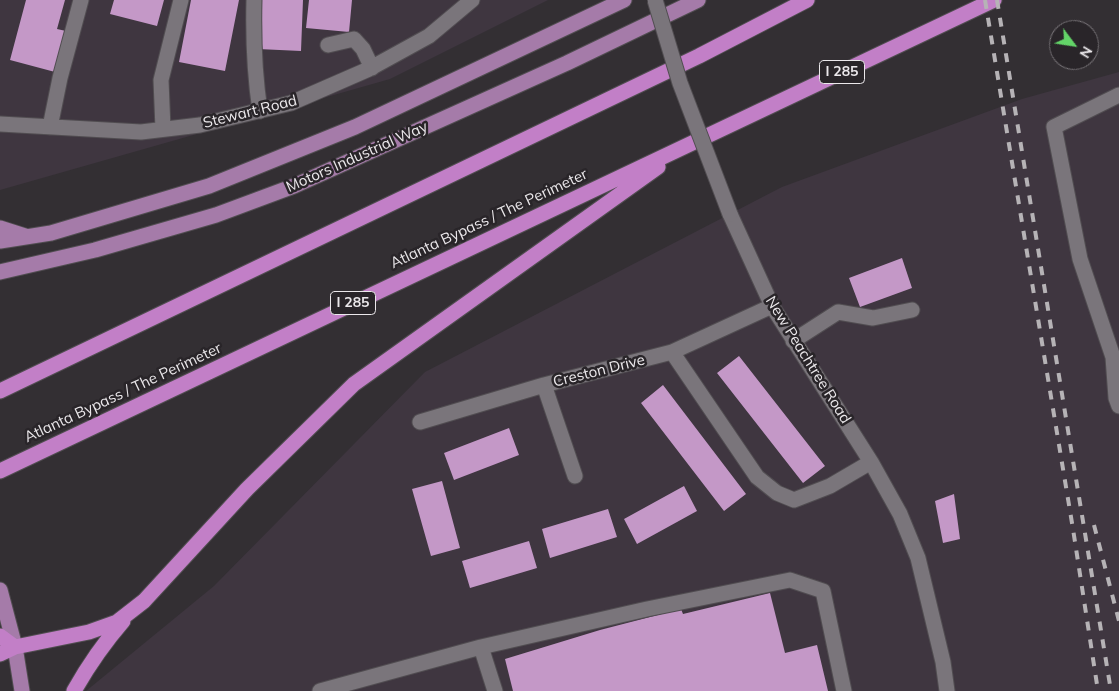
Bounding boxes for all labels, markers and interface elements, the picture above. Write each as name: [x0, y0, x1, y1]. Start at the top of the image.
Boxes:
north arrow: [1049, 20, 1099, 70]
text: N: [1076, 43, 1096, 61]
road number: I 285: [820, 61, 864, 84]
street label: Stewart Road: [201, 92, 299, 132]
street label: Motors Industrial Way: [283, 118, 431, 196]
street label: Atlanta Bypass / The Perimeter: [388, 165, 590, 273]
road number: I 285: [330, 292, 376, 314]
street label: New Peachtree Road: [762, 293, 854, 427]
street label: Atlanta Bypass / The Perimeter: [22, 339, 224, 447]
street label: Creston Drive: [551, 351, 647, 391]

